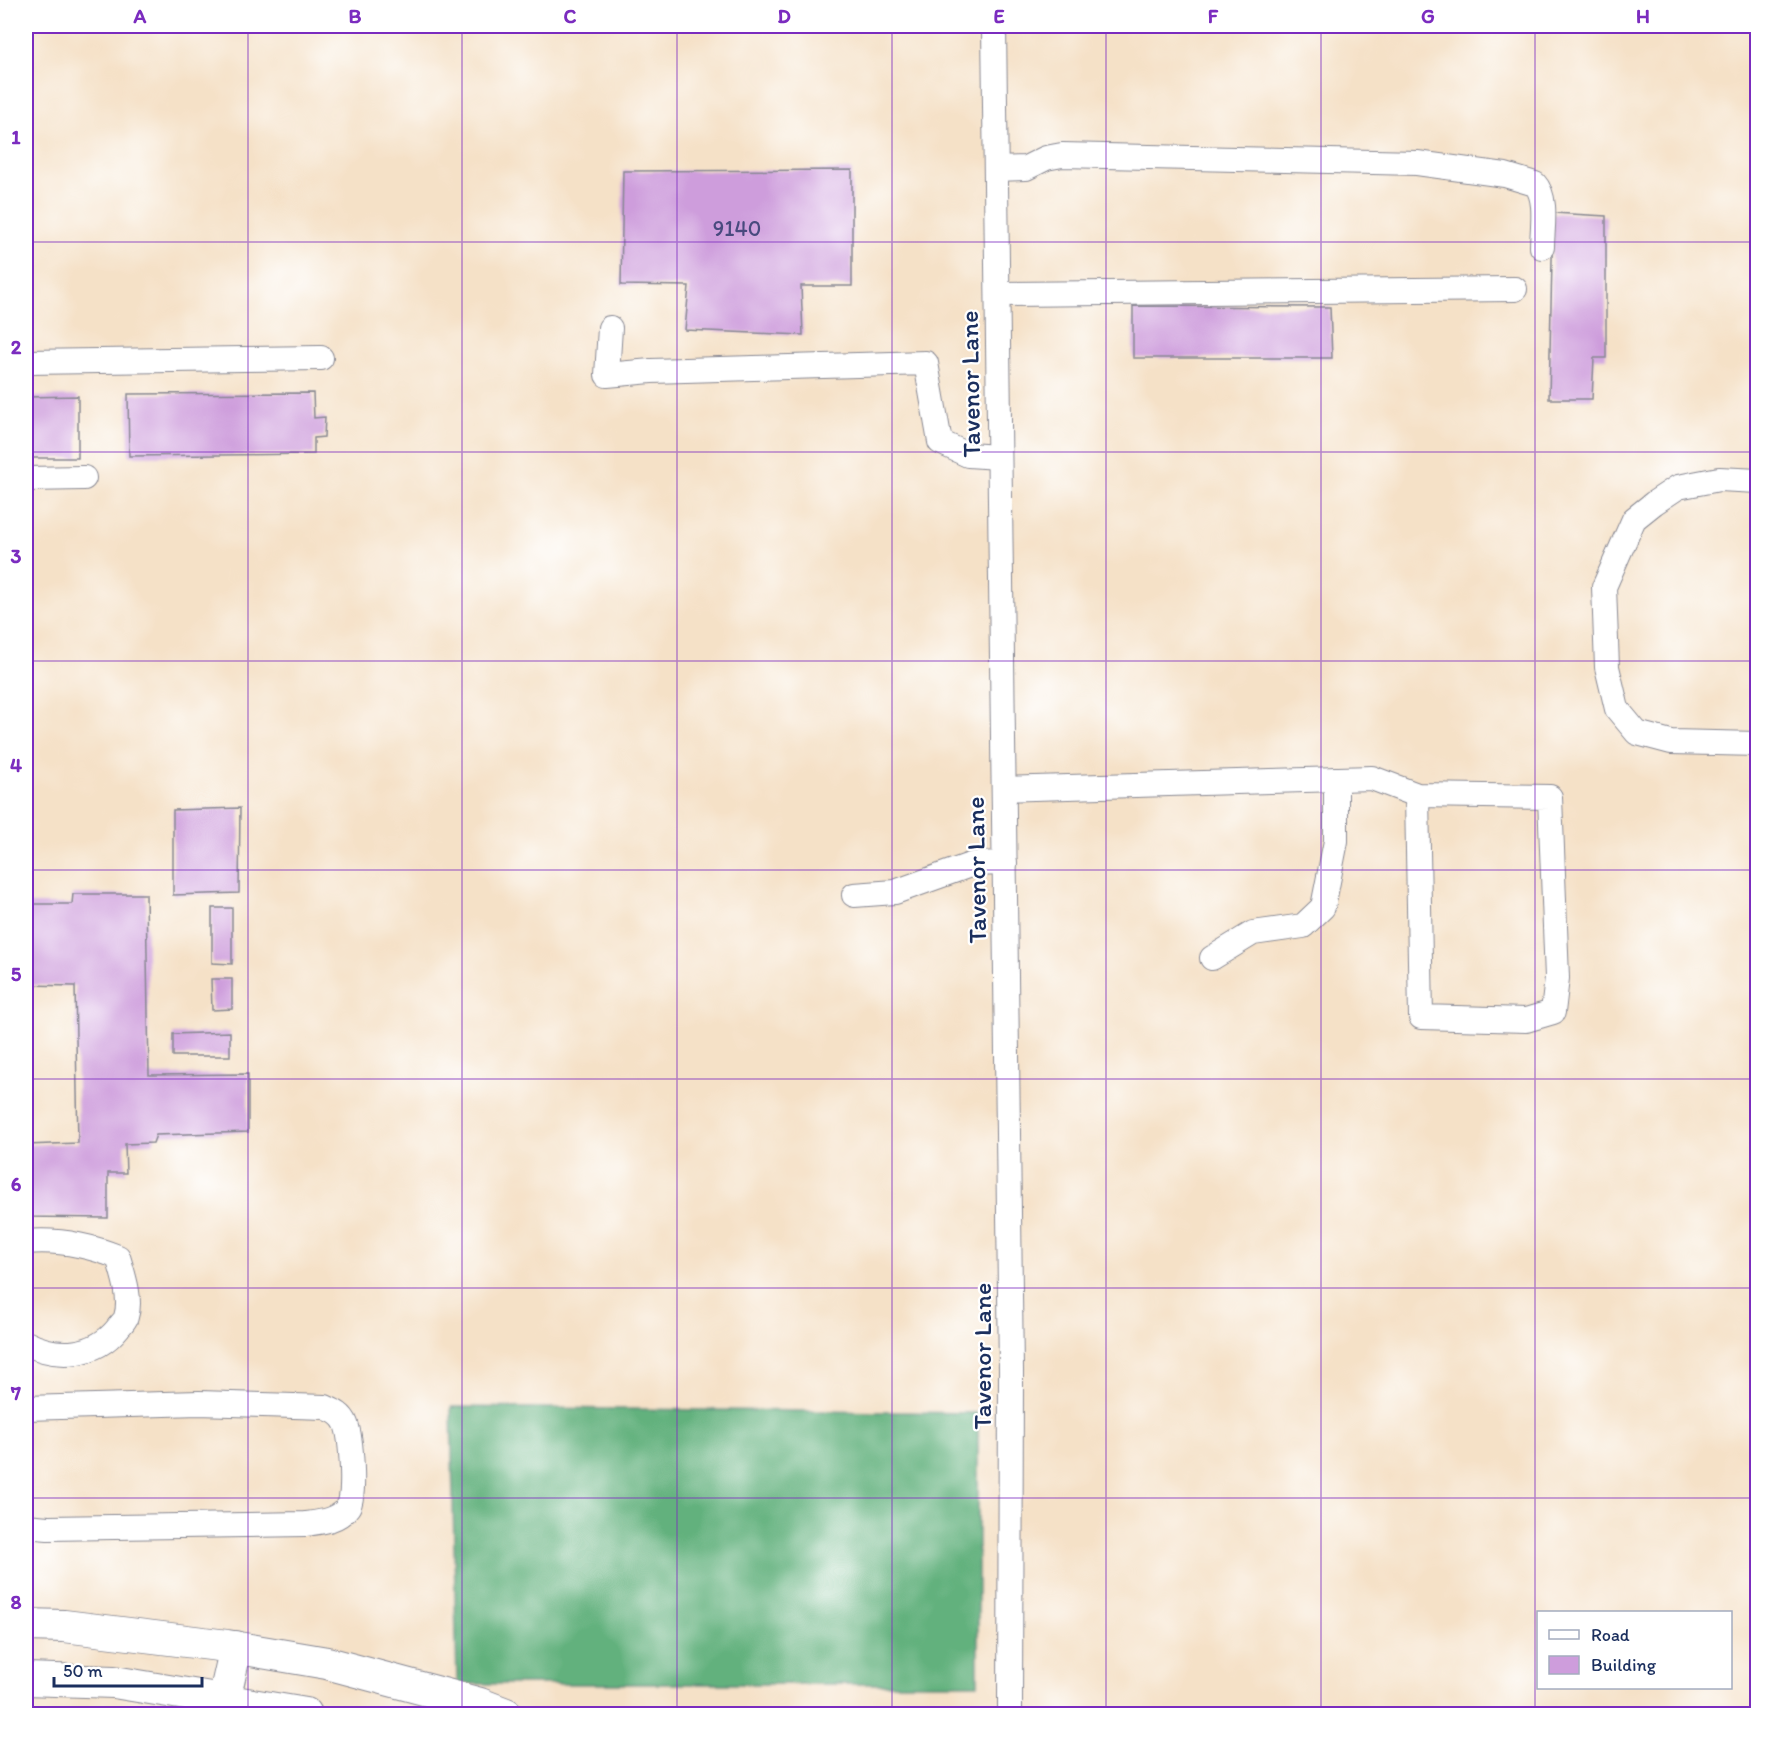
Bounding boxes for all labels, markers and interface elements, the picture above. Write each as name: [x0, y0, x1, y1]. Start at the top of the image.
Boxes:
text: A: [133, 4, 147, 28]
text: B: [349, 4, 362, 28]
text: C: [564, 4, 577, 28]
text: D: [777, 4, 791, 28]
text: E: [993, 4, 1005, 28]
text: F: [1208, 4, 1219, 28]
text: G: [1421, 4, 1435, 28]
text: H: [1636, 4, 1650, 28]
text: 1: [11, 125, 21, 149]
house number: 9140: [713, 215, 761, 242]
street label: Tavenor Lane: [953, 310, 987, 458]
text: 2: [11, 335, 22, 359]
text: 3: [11, 544, 22, 568]
text: 4: [10, 753, 22, 777]
street label: Tavenor Lane: [959, 796, 993, 944]
text: 5: [11, 962, 22, 986]
text: 6: [11, 1172, 22, 1196]
street label: Tavenor Lane: [966, 1283, 998, 1429]
text: 7: [10, 1381, 21, 1405]
text: 8: [11, 1590, 22, 1614]
legend: [1537, 1611, 1732, 1689]
text: Road: [1591, 1624, 1630, 1646]
scale bar: [54, 1650, 202, 1688]
text: Building: [1591, 1654, 1657, 1676]
text: 50 m: [63, 1660, 103, 1682]

